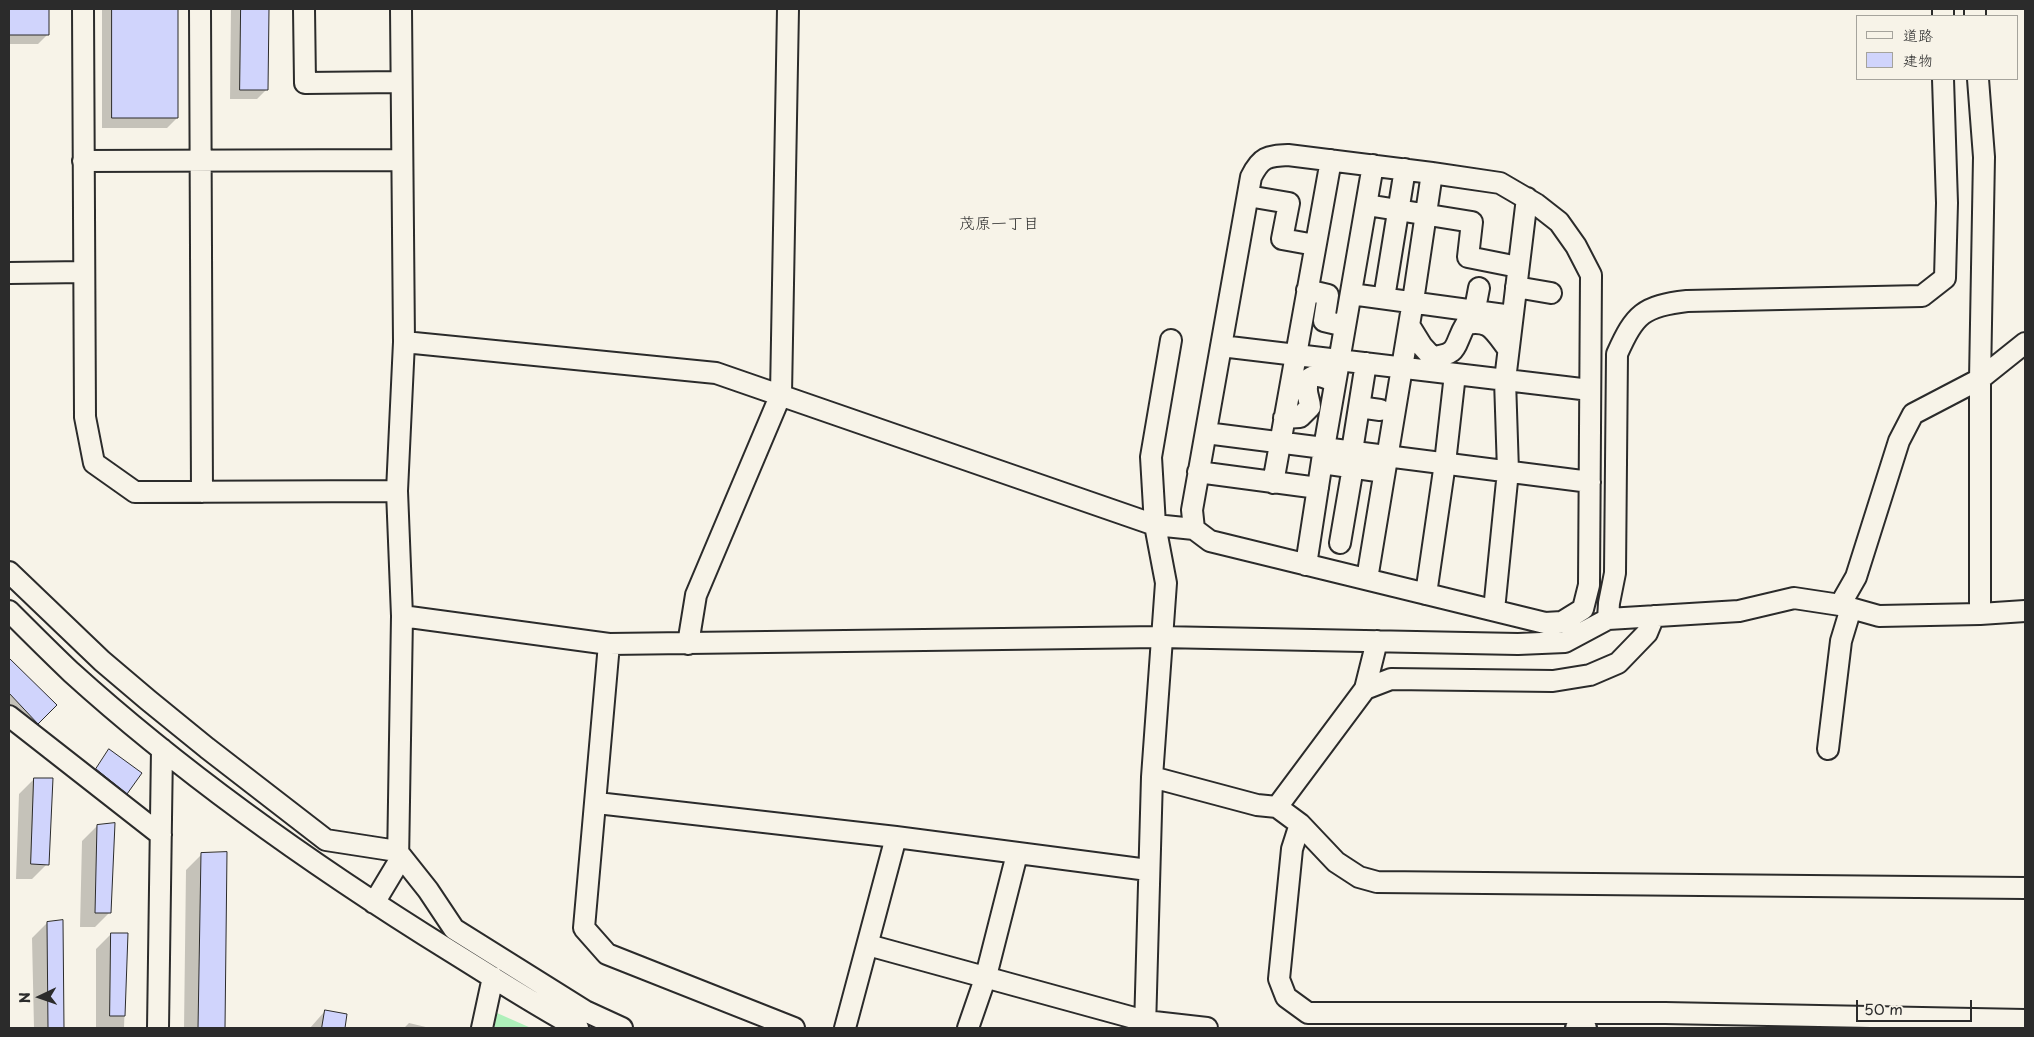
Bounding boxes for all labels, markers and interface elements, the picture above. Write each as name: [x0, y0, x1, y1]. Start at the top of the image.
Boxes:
legend: [1856, 15, 2019, 80]
text: 道路: [1903, 23, 1933, 46]
text: 建物: [1903, 48, 1933, 71]
district label: 茂原一丁目: [959, 215, 1039, 235]
north arrow: [15, 972, 65, 1022]
scale bar: [1859, 990, 1975, 1022]
text: N: [14, 992, 35, 1004]
text: 50 m: [1864, 997, 1903, 1020]

